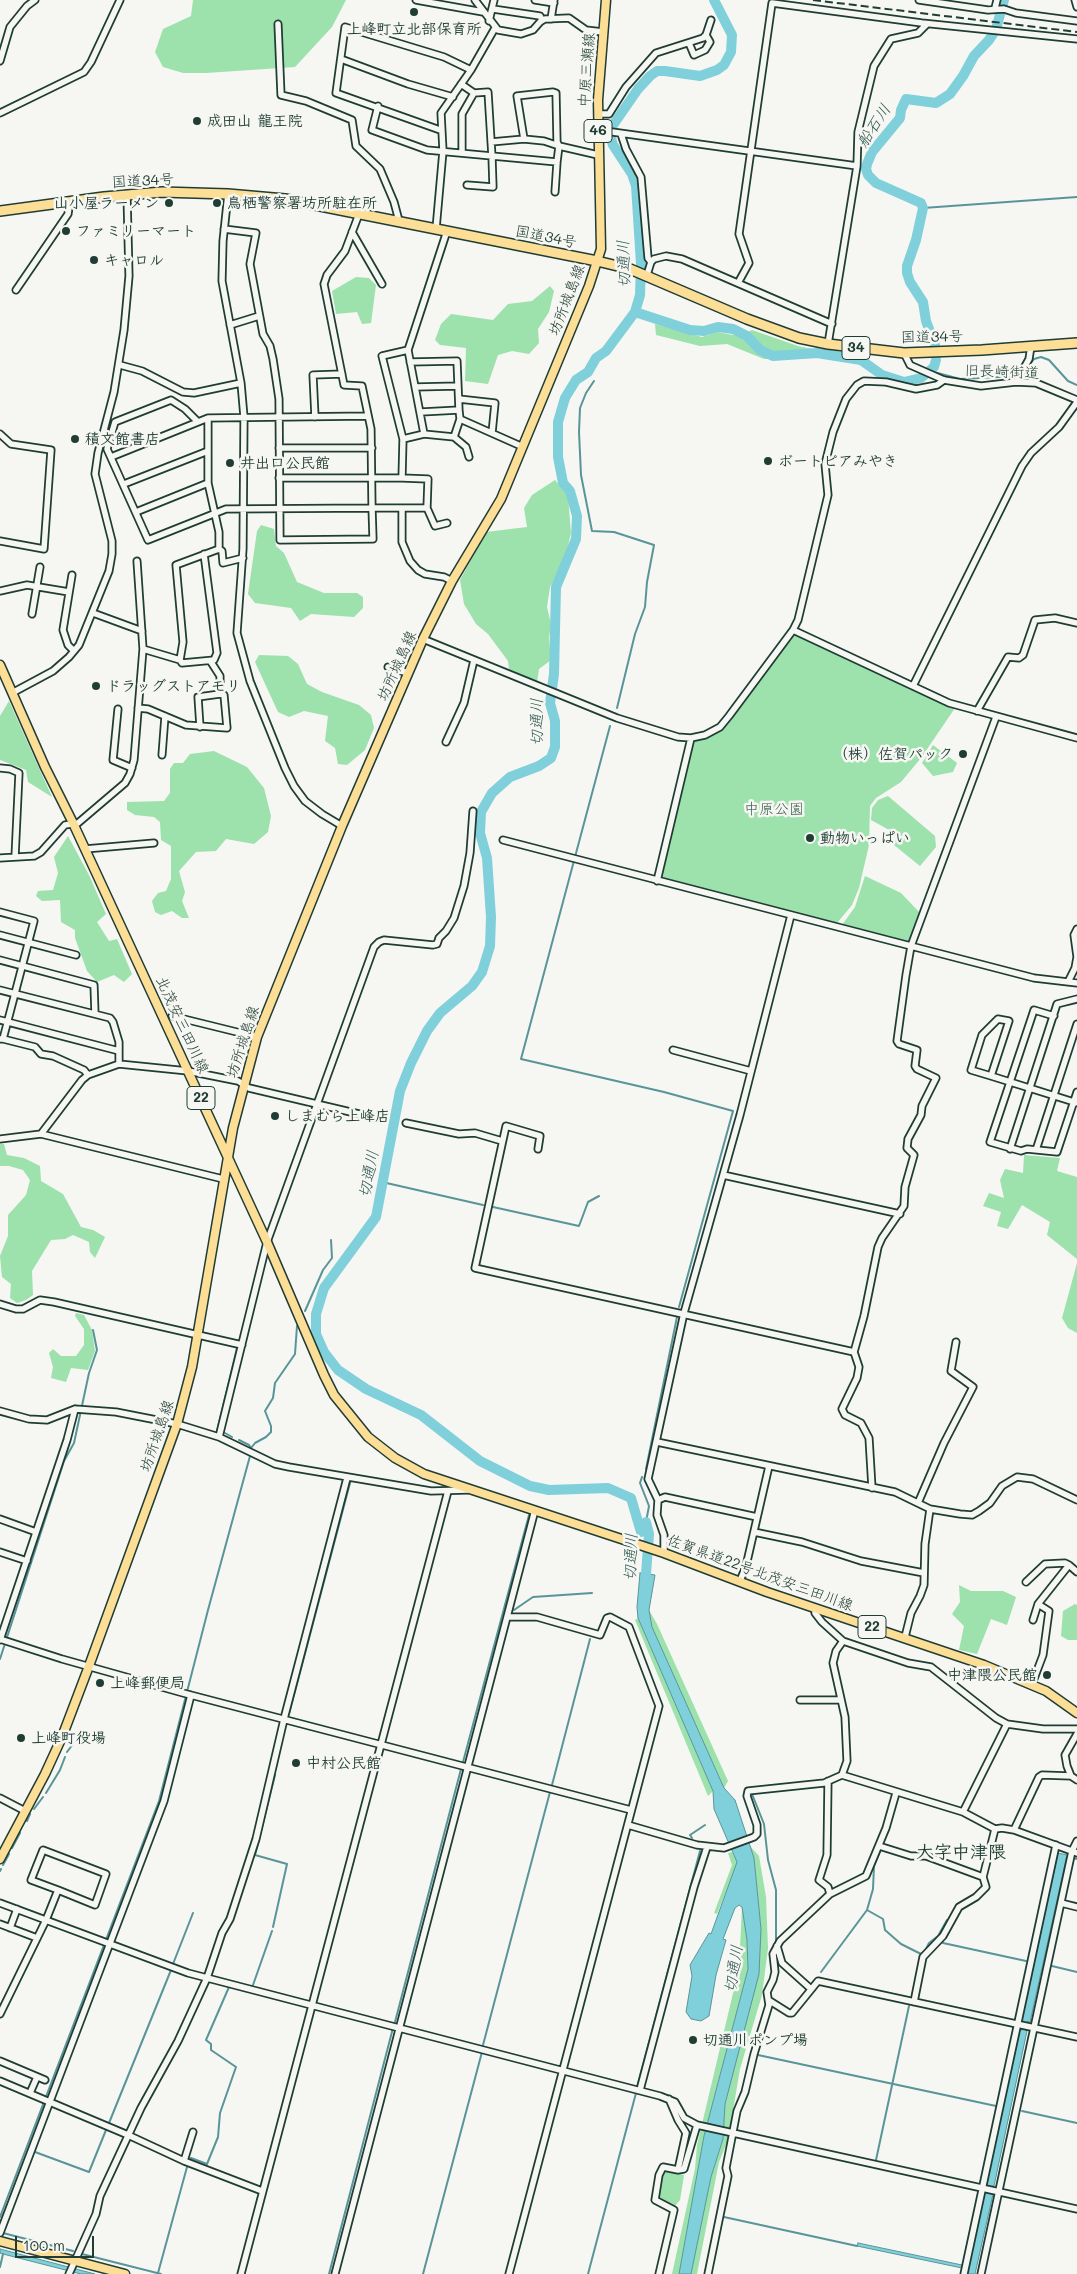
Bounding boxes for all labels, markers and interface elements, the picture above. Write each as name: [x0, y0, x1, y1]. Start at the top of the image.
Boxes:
marker: 上峰町立北部保育所: [408, 6, 420, 18]
place label: 上峰町立北部保育所: [347, 20, 481, 38]
street label: 中原三瀬線: [575, 32, 599, 108]
water label: 船石川: [853, 101, 895, 151]
place label: 成田山 龍王院: [207, 112, 302, 130]
marker: 成田山 龍王院: [191, 115, 203, 127]
road number: 46: [584, 120, 612, 142]
street label: 国道34号: [111, 170, 175, 192]
place label: 山小屋ラーメン: [54, 194, 159, 212]
place label: 鳥栖警察署坊所駐在所: [227, 194, 377, 212]
marker: 山小屋ラーメン: [163, 197, 175, 209]
marker: 鳥栖警察署坊所駐在所: [211, 197, 223, 209]
place label: ファミリーマート: [76, 222, 196, 240]
street label: 国道34号: [514, 222, 578, 252]
marker: ファミリーマート: [60, 225, 72, 237]
water label: 切通川: [614, 240, 634, 288]
place label: キャロル: [104, 251, 164, 269]
marker: キャロル: [88, 254, 100, 266]
street label: 坊所城島線: [545, 262, 589, 338]
street label: 国道34号: [901, 327, 963, 347]
road number: 34: [842, 336, 870, 359]
street label: 旧長崎街道: [964, 362, 1040, 382]
place label: 積文館書店: [85, 430, 160, 448]
marker: 積文館書店: [69, 433, 81, 445]
place label: ボートピアみやき: [778, 452, 898, 470]
place label: 井出口公民館: [240, 454, 330, 472]
marker: ボートピアみやき: [762, 455, 774, 467]
marker: 井出口公民館: [224, 457, 236, 469]
street label: 坊所城島線: [374, 628, 420, 704]
place label: ドラッグストアモリ: [106, 677, 241, 695]
marker: ドラッグストアモリ: [90, 680, 102, 692]
water label: 切通川: [527, 698, 547, 746]
place label: （株）佐賀パック: [833, 745, 953, 763]
marker: （株）佐賀パック: [957, 748, 969, 760]
park label: 中原公園: [744, 800, 804, 818]
place label: 動物いっぱい: [820, 829, 910, 847]
marker: 動物いっぱい: [804, 832, 816, 844]
street label: 北茂安三田川線: [152, 974, 212, 1076]
street label: 坊所城島線: [223, 1004, 263, 1080]
road number: 22: [187, 1086, 215, 1110]
place label: しまむら上峰店: [285, 1107, 390, 1125]
marker: しまむら上峰店: [269, 1110, 281, 1122]
water label: 切通川: [355, 1149, 383, 1199]
street label: 坊所城島線: [136, 1398, 178, 1474]
street label: 佐賀県道22号北茂安三田川線: [664, 1531, 856, 1615]
water label: 切通川: [621, 1533, 641, 1581]
road number: 22: [858, 1615, 886, 1638]
place label: 中津隈公民館: [947, 1666, 1037, 1684]
marker: 中津隈公民館: [1041, 1669, 1053, 1681]
place label: 上峰郵便局: [110, 1674, 185, 1692]
marker: 上峰郵便局: [94, 1677, 106, 1689]
place label: 上峰町役場: [31, 1729, 106, 1747]
marker: 上峰町役場: [15, 1732, 27, 1744]
place label: 中村公民館: [306, 1754, 381, 1772]
marker: 中村公民館: [290, 1757, 302, 1769]
district label: 大字中津隈: [916, 1841, 1006, 1863]
water label: 切通川: [721, 1944, 747, 1994]
place label: 切通川ポンプ場: [703, 2031, 808, 2049]
marker: 切通川ポンプ場: [687, 2034, 699, 2046]
scale bar: [18, 2226, 96, 2258]
text: 100 m: [23, 2235, 65, 2255]

